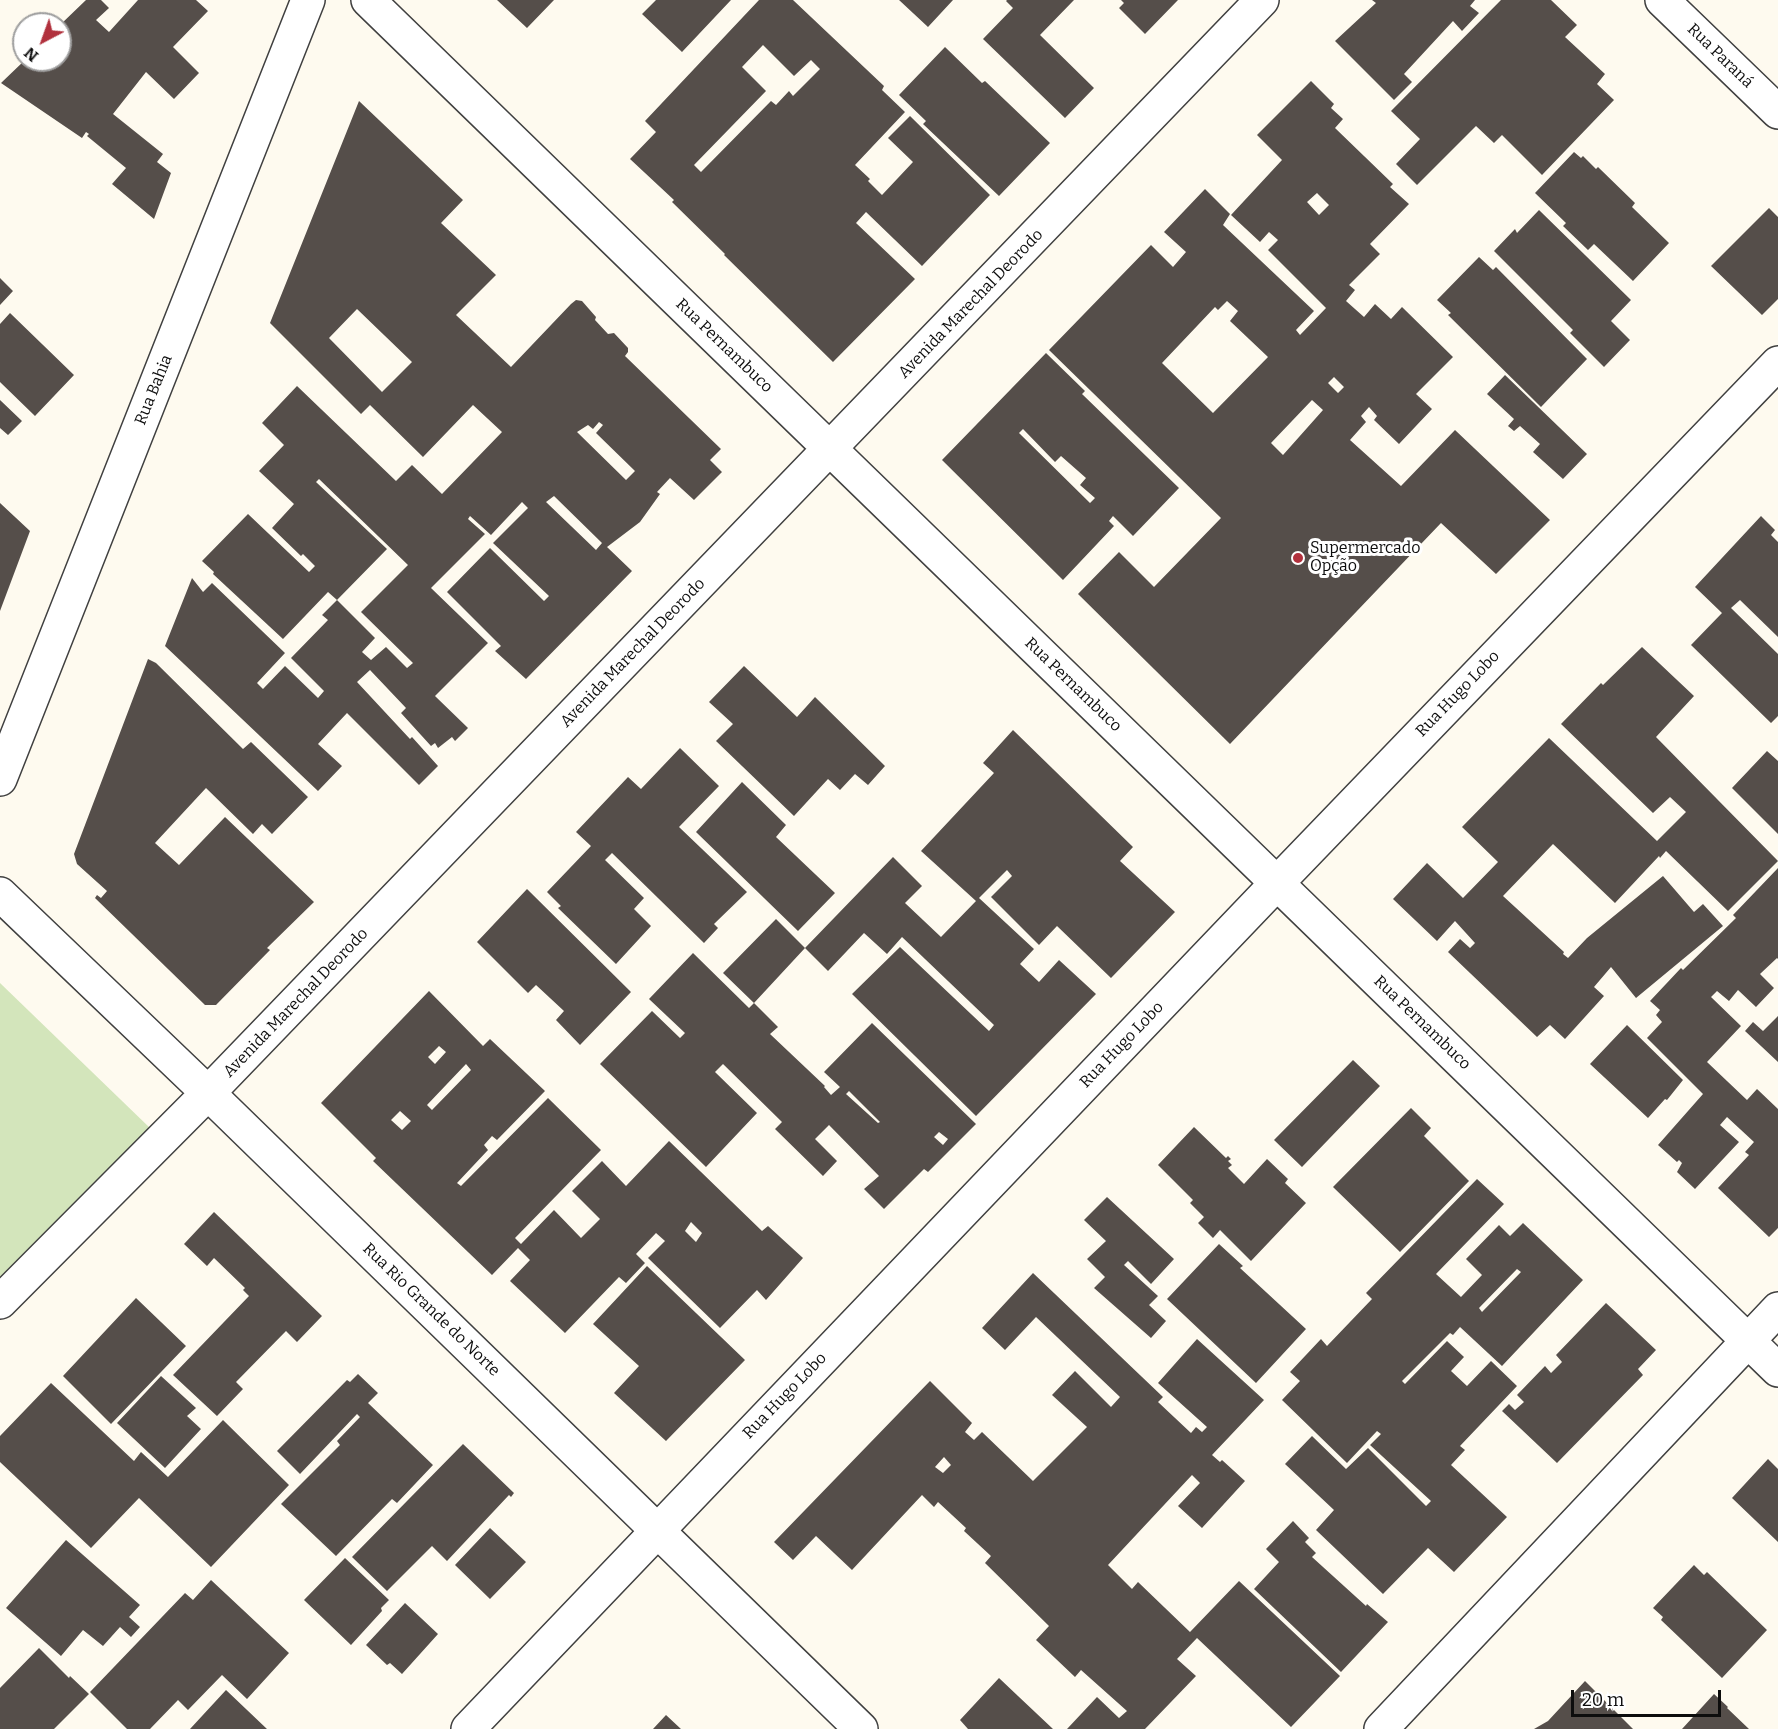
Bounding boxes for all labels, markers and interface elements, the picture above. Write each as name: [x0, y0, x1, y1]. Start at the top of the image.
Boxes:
north arrow: [12, 12, 72, 72]
street label: Rua Paraná: [1683, 20, 1757, 92]
text: N: [20, 43, 42, 66]
street label: Avenida Marechal Deorodo: [895, 225, 1047, 383]
street label: Rua Pernambuco: [671, 295, 777, 397]
street label: Rua Bahia: [131, 352, 177, 428]
place label: Supermercado Opção: [1310, 539, 1420, 577]
marker: Supermercado Opção: [1291, 551, 1305, 565]
street label: Avenida Marechal Deorodo: [557, 574, 709, 732]
street label: Rua Pernambuco: [1020, 634, 1126, 736]
street label: Rua Hugo Lobo: [1412, 647, 1504, 741]
street label: Avenida Marechal Deorodo: [220, 924, 372, 1082]
street label: Rua Pernambuco: [1369, 972, 1475, 1074]
street label: Rua Hugo Lobo: [1076, 998, 1168, 1092]
street label: Rua Rio Grande do Norte: [358, 1239, 504, 1381]
street label: Rua Hugo Lobo: [739, 1349, 831, 1443]
scale bar: [1574, 1678, 1724, 1716]
text: 20 m: [1582, 1689, 1624, 1711]

